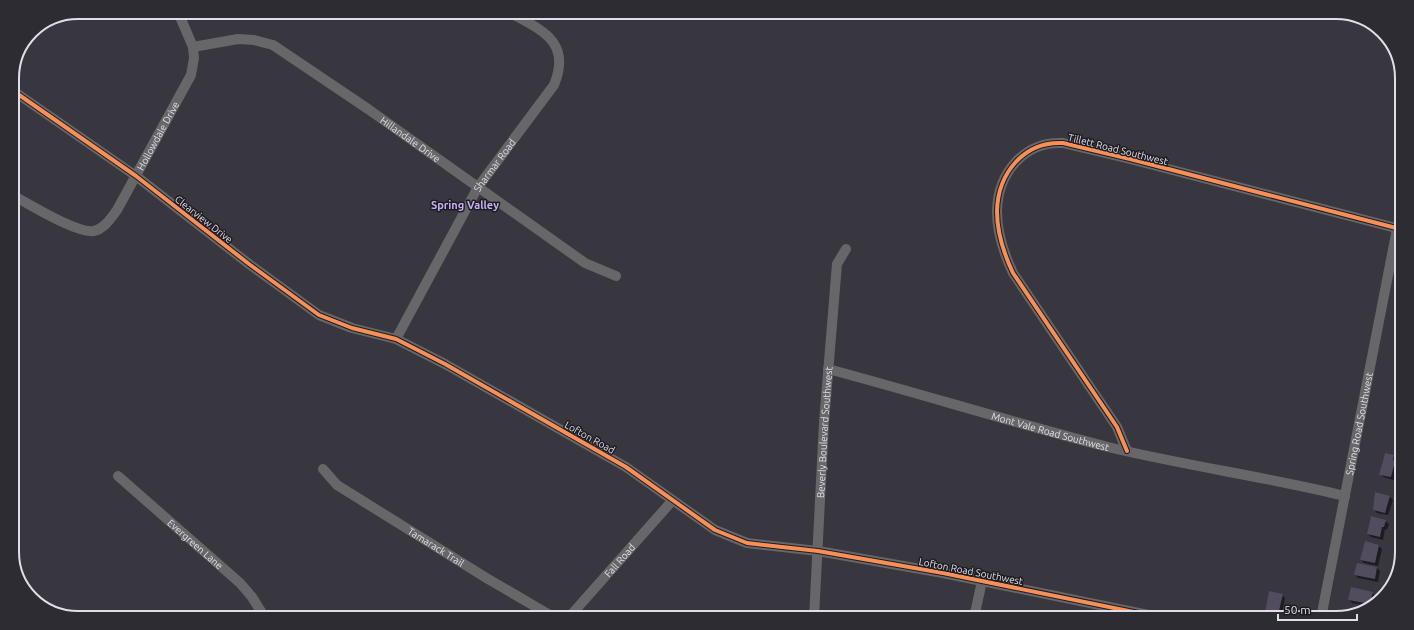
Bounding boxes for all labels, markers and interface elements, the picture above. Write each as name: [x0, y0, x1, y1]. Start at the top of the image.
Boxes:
street label: Hollowdale Drive: [135, 99, 182, 172]
street label: Hillandale Drive: [378, 115, 442, 164]
street label: Tillett Road Southwest: [1067, 132, 1169, 167]
street label: Sharmar Road: [472, 137, 518, 193]
street label: Clearview Drive: [173, 194, 235, 245]
district label: Spring Valley: [431, 199, 499, 211]
street label: Beverly Boulevard Southwest: [815, 366, 835, 498]
street label: Spring Road Southwest: [1344, 371, 1375, 476]
street label: Mont Vale Road Southwest: [990, 410, 1110, 453]
street label: Lofton Road: [563, 419, 617, 456]
street label: Evergreen Lane: [165, 517, 225, 571]
street label: Tamarack Trail: [406, 525, 466, 569]
street label: Fall Road: [602, 542, 638, 579]
street label: Lofton Road Southwest: [918, 556, 1024, 587]
scale bar: [1278, 596, 1357, 622]
text: 50 m: [1284, 603, 1311, 616]

